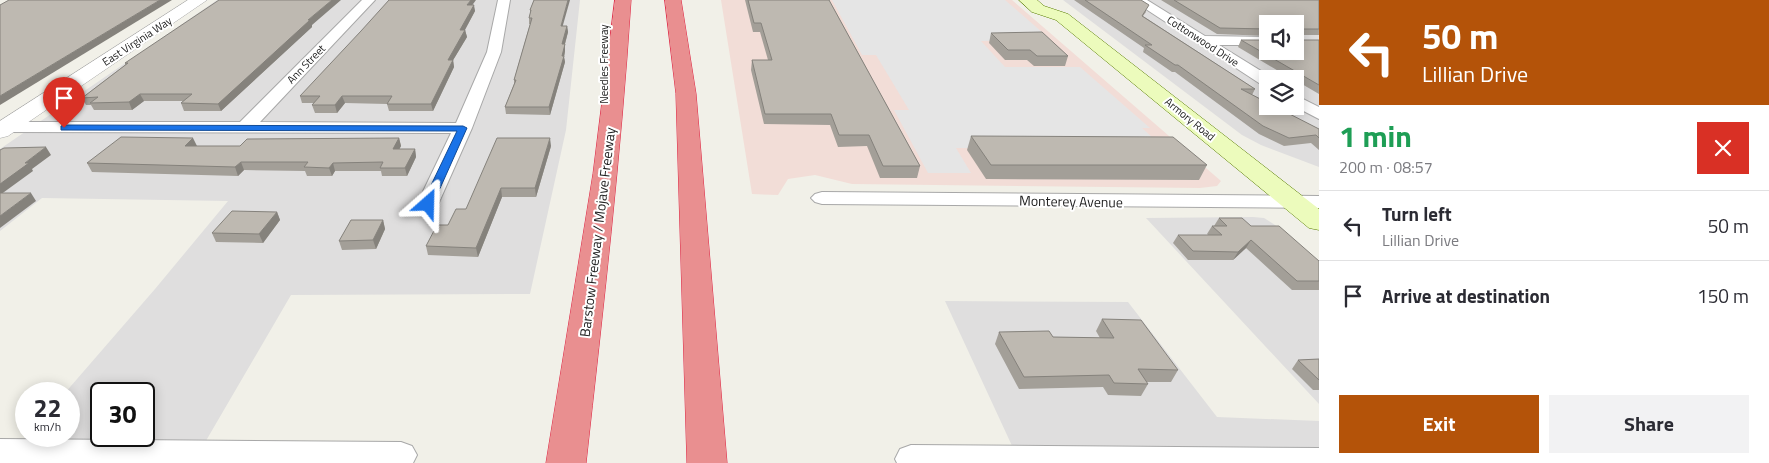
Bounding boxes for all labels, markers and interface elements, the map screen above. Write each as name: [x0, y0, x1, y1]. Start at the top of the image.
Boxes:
text: 50 m: [1422, 9, 1498, 63]
street label: East Virginia Way: [99, 12, 176, 70]
street label: Cottonwood Drive: [1164, 12, 1243, 71]
map controls: [1259, 15, 1304, 115]
button: sound: [1259, 15, 1304, 60]
icon: left: [1339, 20, 1404, 85]
street label: Needles Freeway: [596, 24, 612, 104]
street label: Ann Street: [283, 41, 329, 87]
text: Lillian Drive: [1422, 57, 1528, 91]
button: layers: [1259, 70, 1304, 115]
pin: [43, 77, 85, 128]
icon: arrive: [50, 84, 78, 112]
street label: Armory Road: [1161, 94, 1219, 144]
text: 1 min: [1339, 113, 1412, 159]
button: close: [1697, 122, 1749, 174]
street label: Barstow Freeway / Mojave Freeway: [574, 126, 620, 338]
text: 200 m · 08:57: [1339, 155, 1433, 179]
position arrow: [401, 177, 453, 229]
street label: Monterey Avenue: [1019, 190, 1123, 212]
text: Turn left: [1382, 199, 1452, 228]
text: 50 m: [1708, 211, 1749, 240]
icon: left: [1339, 212, 1367, 240]
text: Lillian Drive: [1382, 228, 1459, 252]
text: Arrive at destination: [1382, 281, 1550, 310]
text: 150 m: [1697, 281, 1749, 310]
icon: arrive: [1339, 282, 1367, 310]
speed limit sign: 30: [90, 382, 155, 447]
text: 22: [33, 389, 62, 427]
button: Exit: [1339, 395, 1539, 453]
button: Share: [1549, 395, 1749, 453]
text: km/h: [34, 417, 61, 436]

